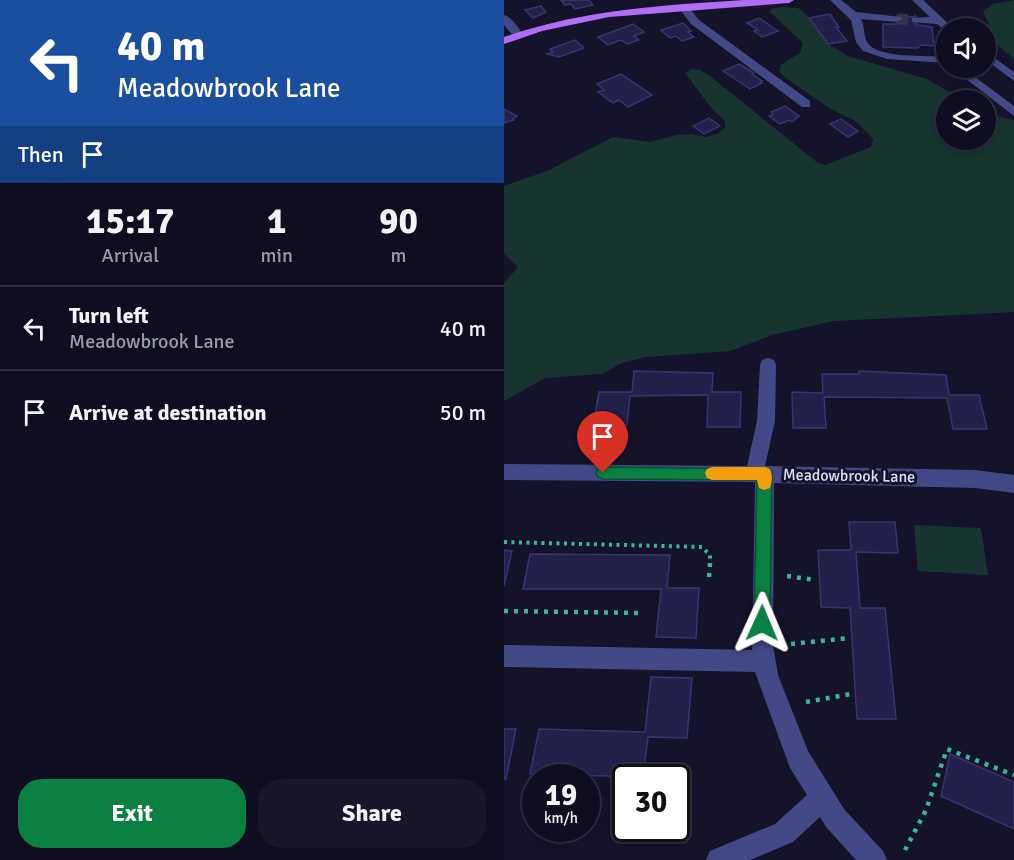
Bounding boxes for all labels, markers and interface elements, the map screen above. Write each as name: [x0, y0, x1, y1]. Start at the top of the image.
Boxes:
map controls: [936, 18, 996, 150]
button: sound: [936, 18, 996, 78]
text: 40 m: [117, 21, 206, 72]
icon: left: [18, 24, 96, 102]
text: Meadowbrook Lane: [117, 72, 340, 105]
button: layers: [936, 90, 996, 150]
icon: arrive: [76, 138, 109, 171]
text: Then: [18, 141, 64, 168]
text: 15:17: [86, 199, 174, 244]
text: 1: [267, 199, 286, 244]
text: 90: [379, 199, 418, 244]
text: Arrival: [101, 243, 159, 268]
text: min: [261, 243, 293, 268]
text: m: [390, 243, 406, 268]
text: Turn left: [69, 302, 149, 329]
icon: left: [18, 312, 51, 345]
text: 40 m: [440, 315, 486, 342]
text: Meadowbrook Lane: [69, 329, 235, 354]
icon: arrive: [18, 396, 51, 429]
text: Arrive at destination: [69, 399, 266, 426]
text: 50 m: [440, 399, 486, 426]
pin: [577, 411, 628, 473]
icon: arrive: [586, 420, 619, 453]
street label: Meadowbrook Lane: [783, 465, 915, 487]
position arrow: [730, 591, 794, 655]
speed limit sign: 30: [612, 764, 690, 842]
text: 19: [545, 777, 577, 814]
button: Exit: [18, 779, 246, 848]
button: Share: [258, 779, 486, 848]
text: km/h: [544, 809, 578, 827]

